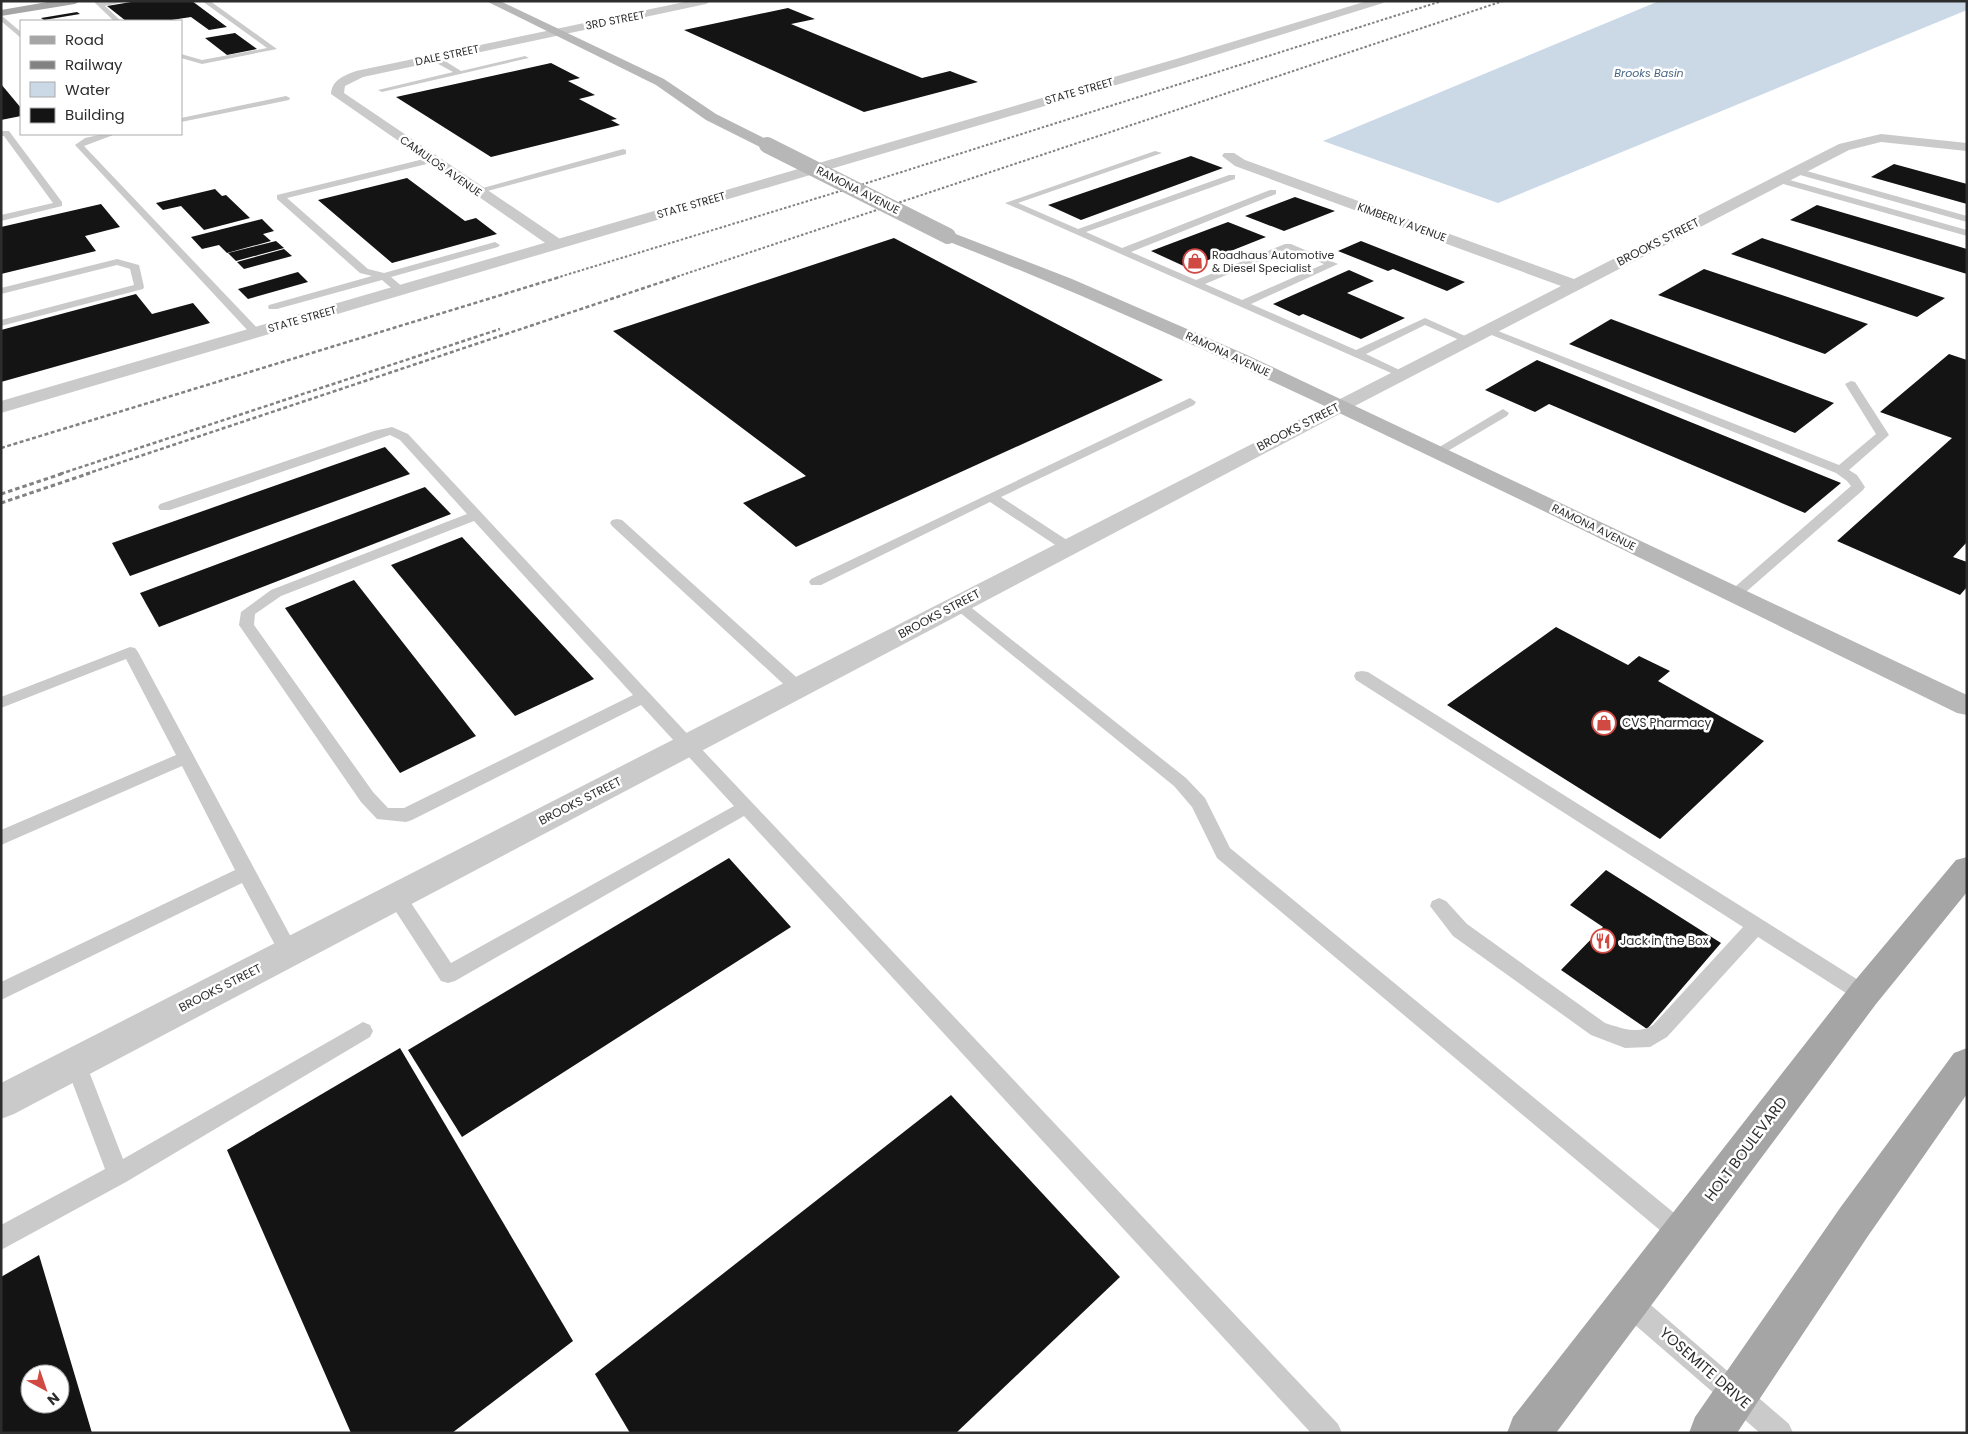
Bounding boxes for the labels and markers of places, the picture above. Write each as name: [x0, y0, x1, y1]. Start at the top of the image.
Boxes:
place label: Roadhaus Automotive & Diesel Specialist: [1212, 247, 1335, 276]
shop icon: Roadhaus Automotive & Diesel Specialist: [1182, 248, 1208, 274]
shop icon: CVS Pharmacy: [1591, 710, 1617, 736]
place label: CVS Pharmacy: [1622, 714, 1712, 731]
restaurant icon: Jack in the Box: [1590, 928, 1616, 954]
place label: Jack in the Box: [1620, 932, 1709, 949]

